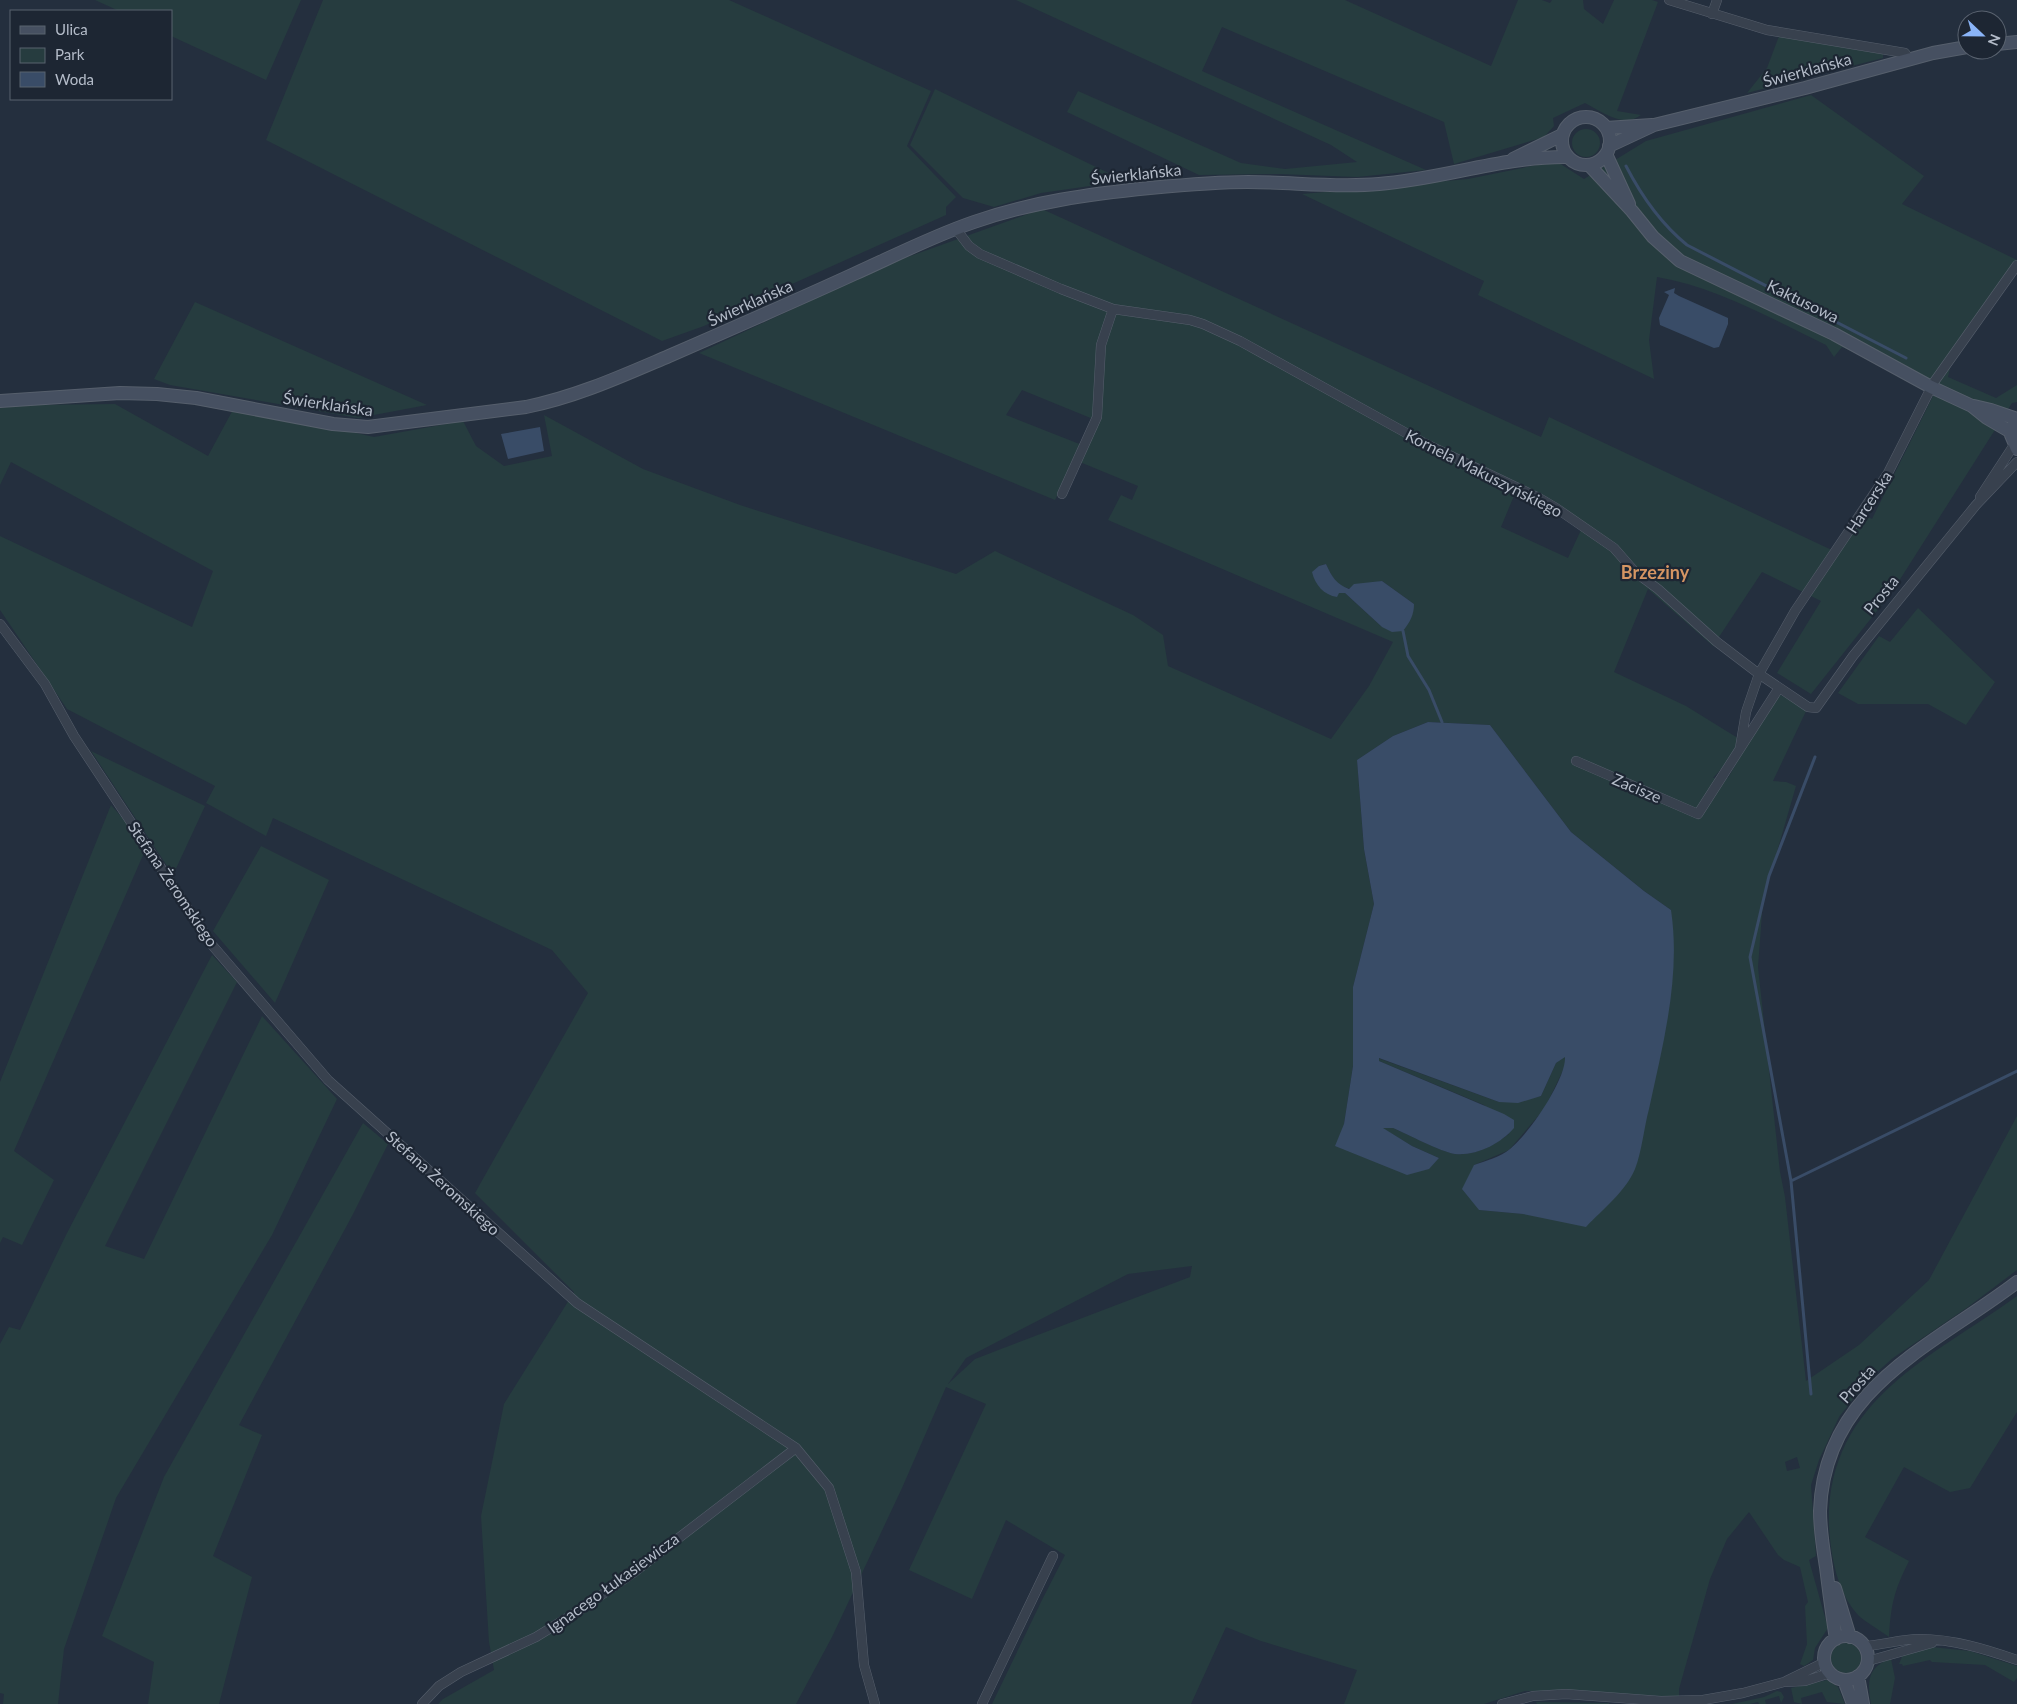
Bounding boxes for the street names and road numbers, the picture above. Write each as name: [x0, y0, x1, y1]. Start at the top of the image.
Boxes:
street label: Świerklańska: [1761, 49, 1853, 90]
street label: Świerklańska: [1090, 159, 1182, 188]
street label: Świerklańska: [704, 275, 795, 330]
street label: Kaktusowa: [1764, 275, 1842, 326]
street label: Świerklańska: [282, 388, 374, 419]
street label: Kornela Makuszyńskiego: [1403, 425, 1566, 520]
street label: Harcerska: [1842, 467, 1896, 536]
street label: Prosta: [1859, 571, 1902, 618]
street label: Zacisze: [1610, 769, 1665, 806]
street label: Stefana Żeromskiego: [124, 818, 222, 950]
street label: Stefana Żeromskiego: [382, 1126, 504, 1239]
street label: Prosta: [1835, 1361, 1879, 1407]
street label: Ignacego Łukasiewicza: [543, 1528, 682, 1637]

